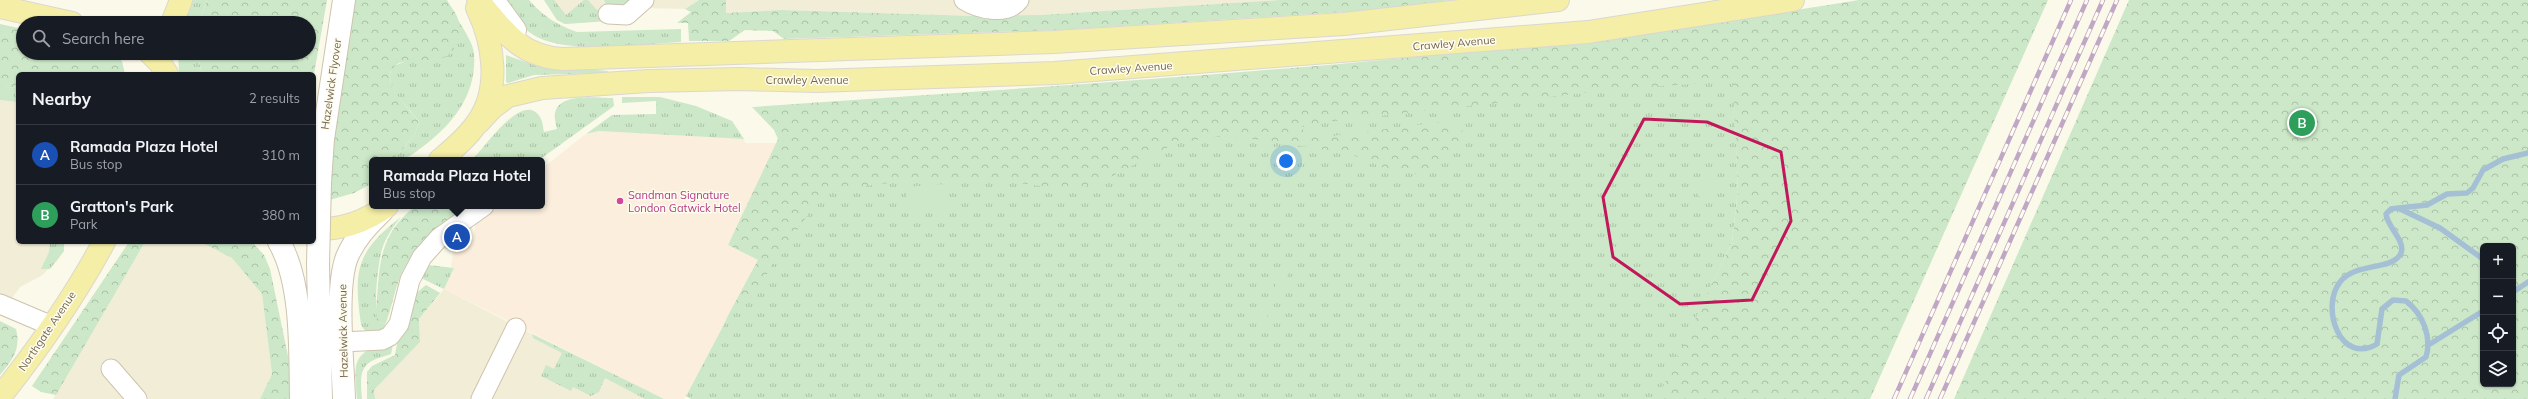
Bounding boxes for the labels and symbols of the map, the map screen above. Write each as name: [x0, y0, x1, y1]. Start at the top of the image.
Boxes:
street label: Crawley Avenue: [1412, 32, 1496, 54]
street label: Hazelwick Flyover: [318, 38, 344, 130]
street label: Crawley Avenue: [1089, 58, 1173, 78]
street label: Crawley Avenue: [765, 73, 849, 87]
pin: B: [2289, 108, 2315, 138]
your location: [1276, 151, 1296, 171]
place label: Sandman Signature London Gatwick Hotel: [628, 188, 741, 215]
marker: Sandman Signature London Gatwick Hotel: [615, 196, 625, 206]
pin: A: [444, 222, 470, 252]
street label: Hazelwick Avenue: [335, 284, 351, 378]
street label: Northgate Avenue: [15, 288, 79, 374]

